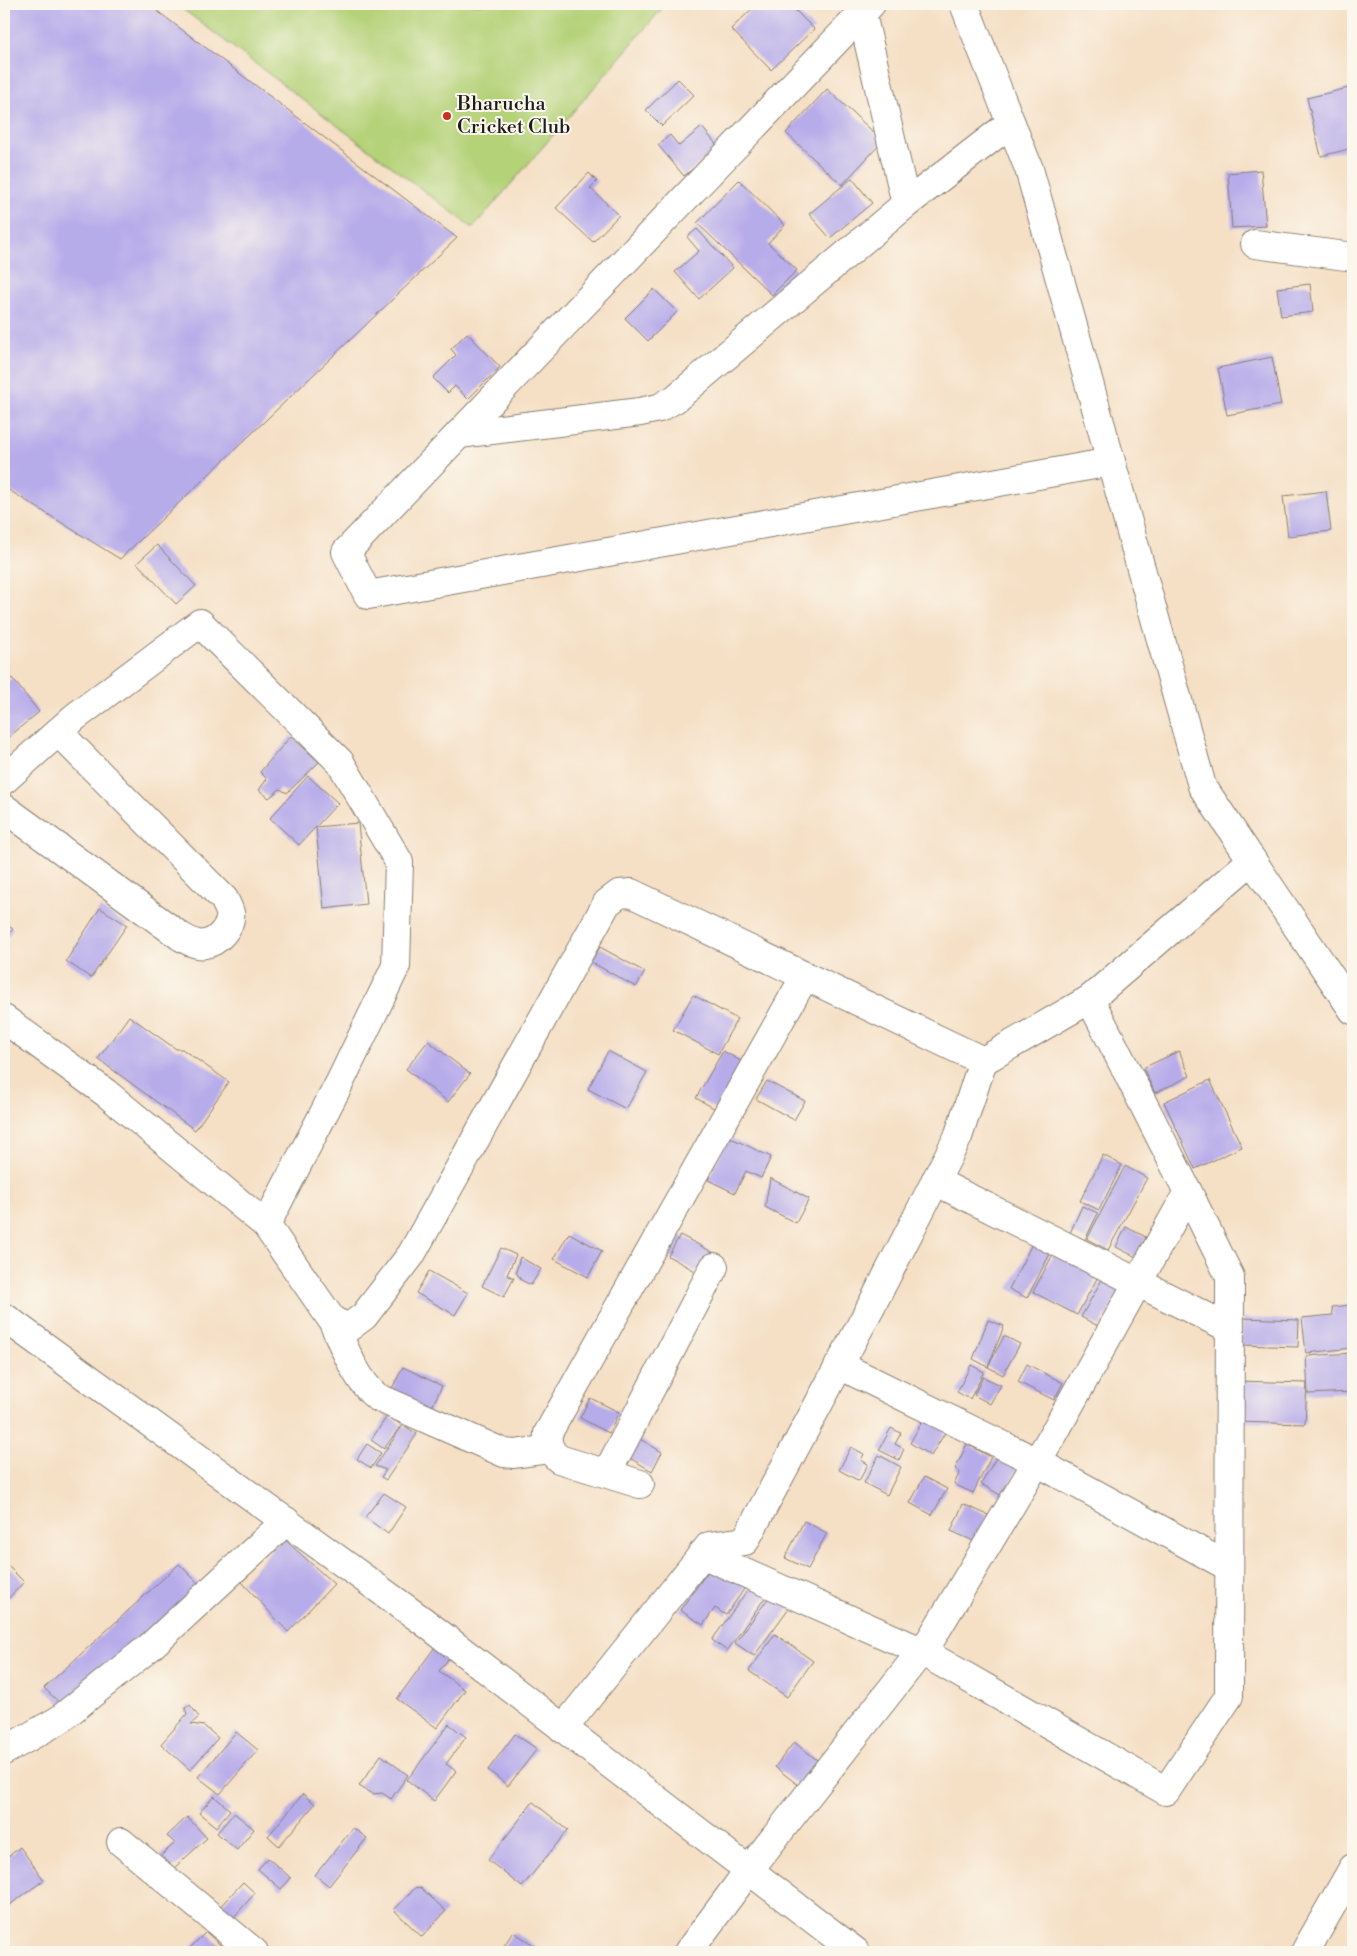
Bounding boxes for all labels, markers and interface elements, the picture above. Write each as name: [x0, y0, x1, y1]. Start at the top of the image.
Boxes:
place label: Bharucha Cricket Club: [456, 92, 571, 140]
marker: Bharucha Cricket Club: [441, 110, 453, 122]

